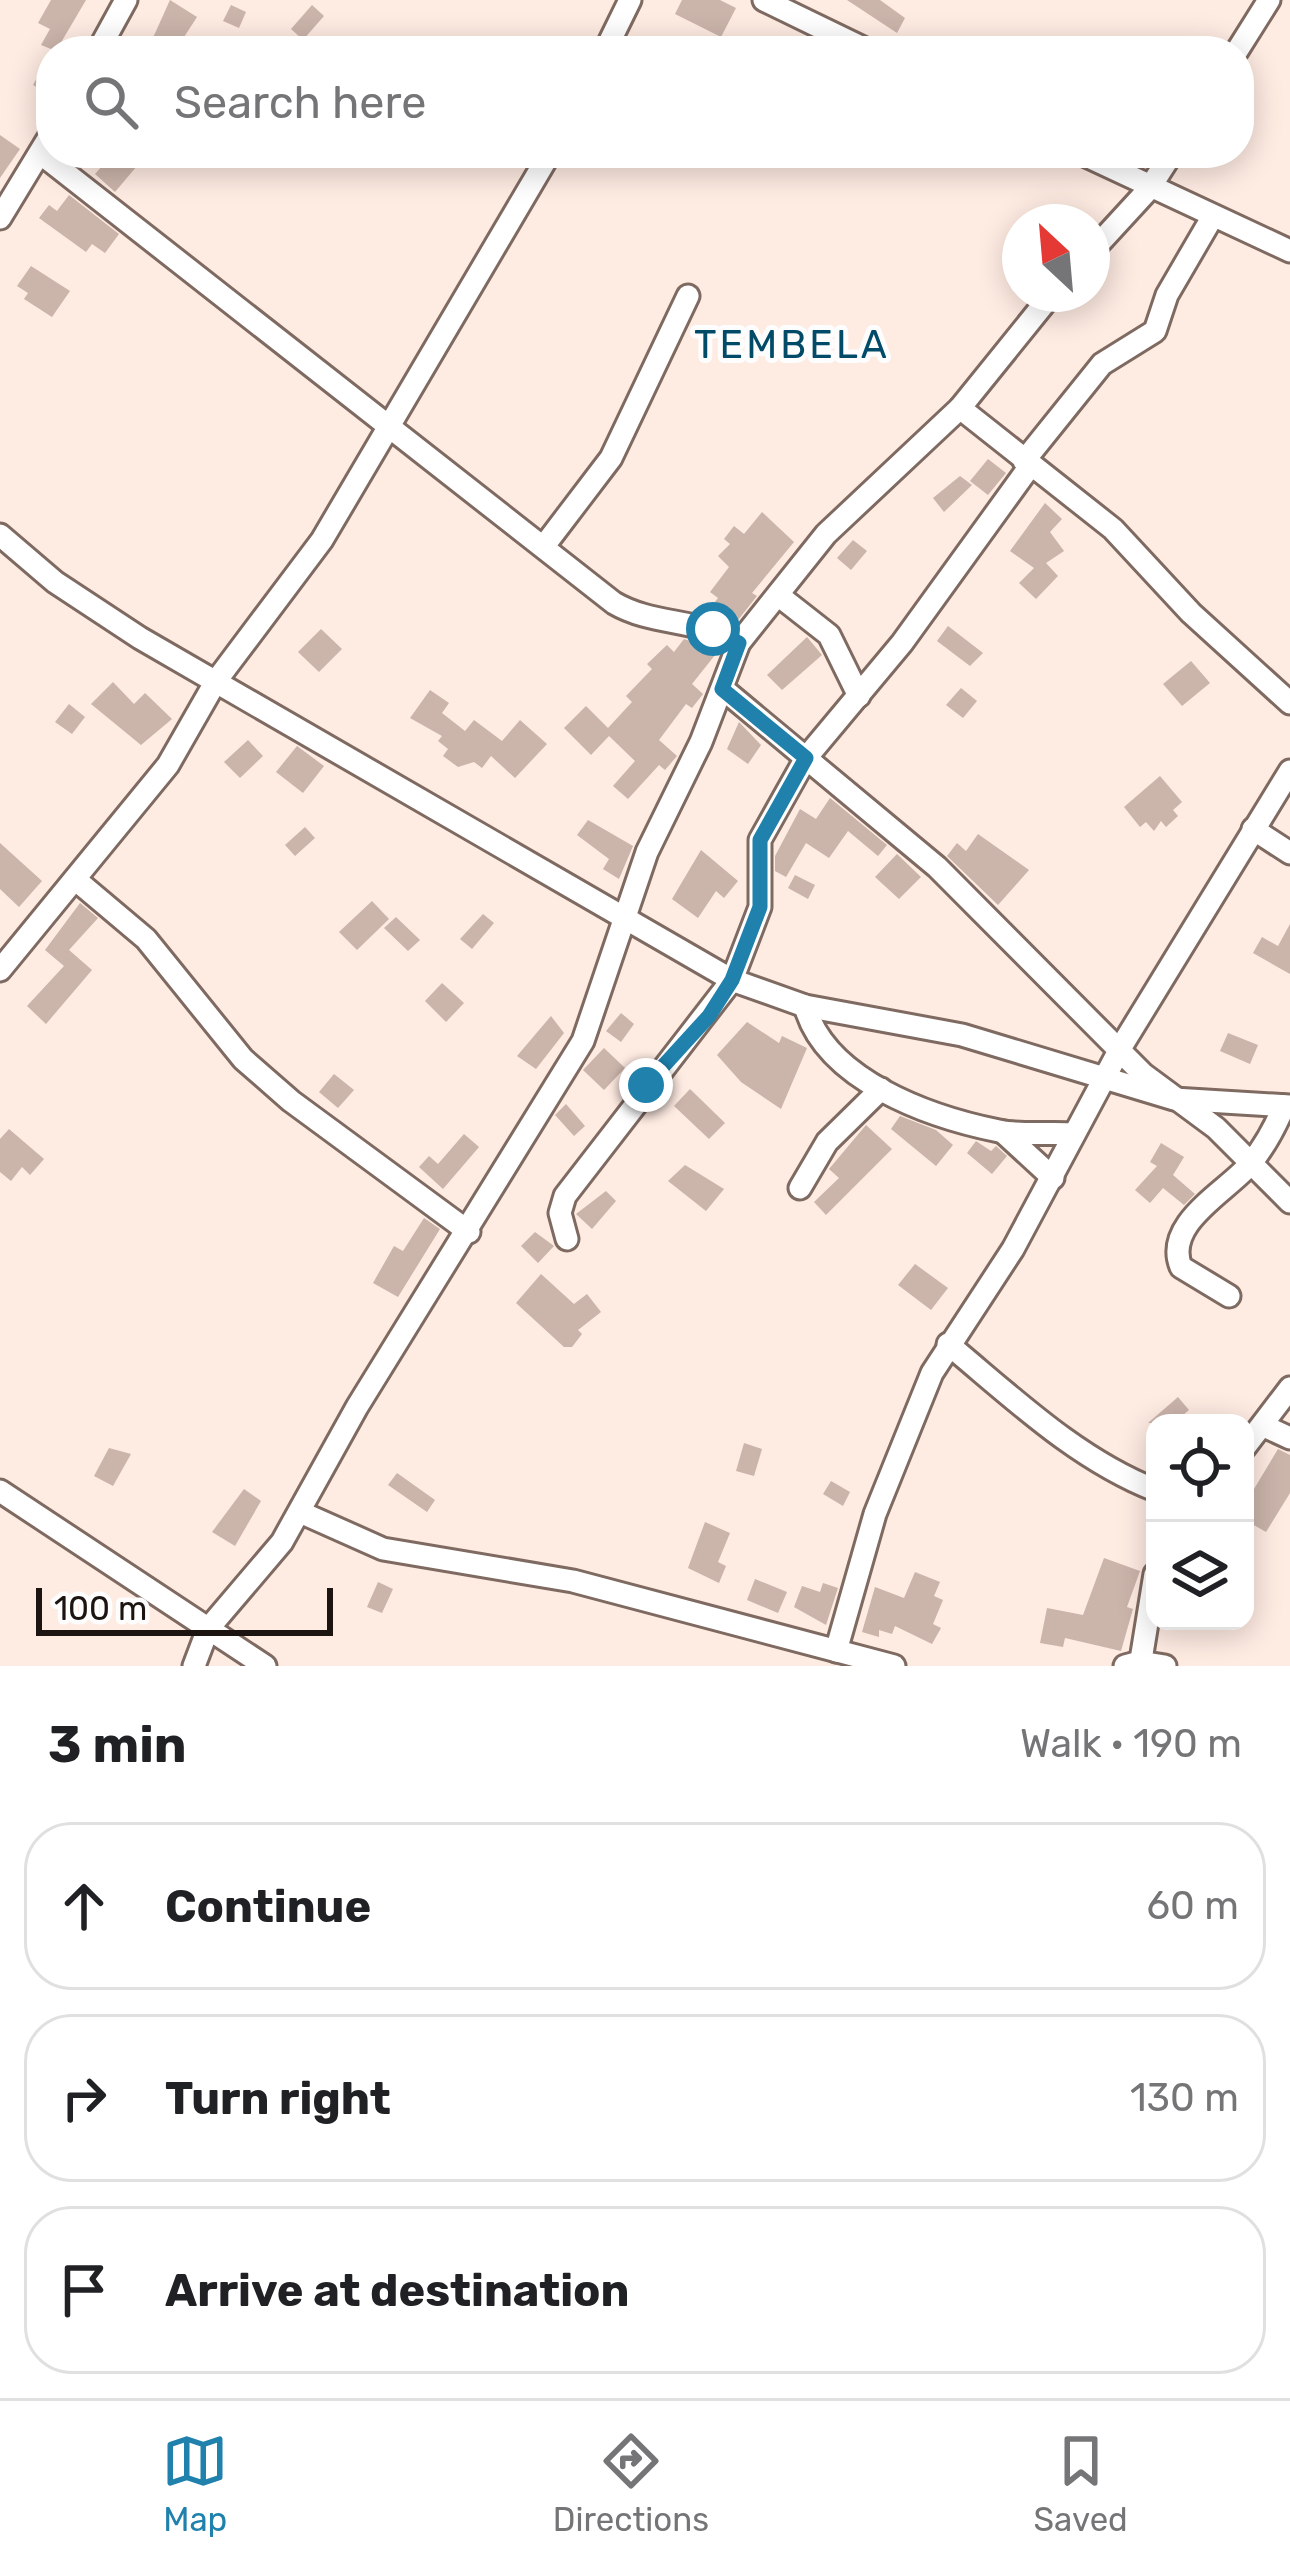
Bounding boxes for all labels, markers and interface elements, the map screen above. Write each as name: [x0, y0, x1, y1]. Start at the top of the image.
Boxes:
search box: [36, 36, 1254, 168]
icon: search: [78, 69, 144, 135]
text: Search here: [174, 76, 426, 129]
north arrow: [1002, 204, 1110, 312]
district label: TEMBELA: [694, 322, 890, 368]
route start: [686, 602, 740, 656]
route end: [619, 1058, 673, 1112]
map controls: [1146, 1414, 1254, 1630]
button: locate: [1146, 1414, 1254, 1522]
button: layers: [1146, 1522, 1254, 1630]
scale bar: [36, 1582, 333, 1635]
text: 100 m: [54, 1589, 147, 1628]
text: 3 min: [48, 1714, 187, 1775]
text: Walk · 190 m: [1020, 1721, 1242, 1767]
icon: ahead: [51, 1873, 117, 1939]
text: Continue: [165, 1880, 371, 1933]
text: 60 m: [1146, 1883, 1239, 1929]
icon: right: [51, 2065, 117, 2131]
text: Turn right: [165, 2072, 391, 2125]
text: 130 m: [1130, 2075, 1239, 2121]
icon: arrive: [51, 2257, 117, 2323]
text: Arrive at destination: [165, 2264, 630, 2317]
tab: Map: [162, 2428, 228, 2539]
tab: Directions: [553, 2428, 709, 2539]
tab: Saved: [1034, 2428, 1128, 2539]

